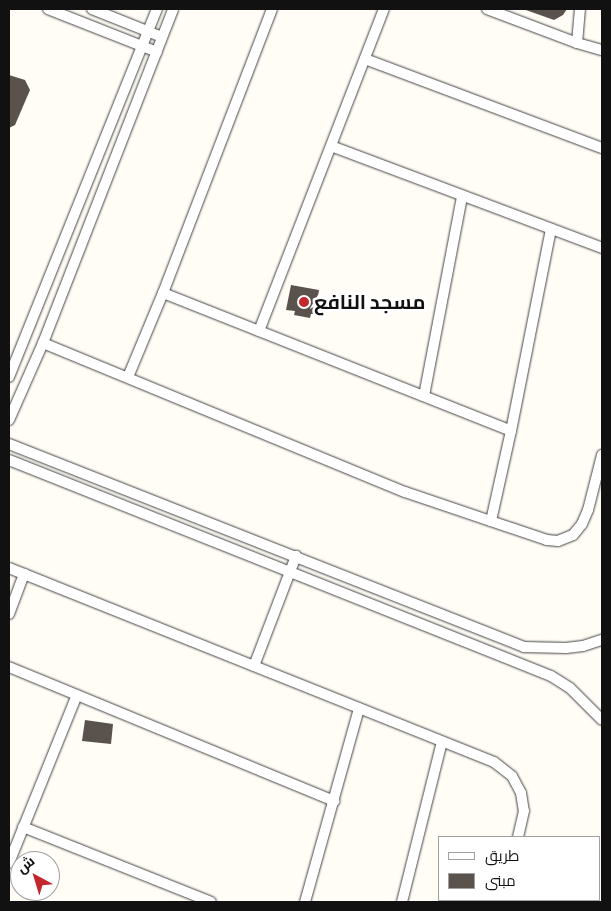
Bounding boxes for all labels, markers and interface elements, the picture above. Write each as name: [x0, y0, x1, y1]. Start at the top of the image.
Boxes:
place label: مسجد النافع: [314, 290, 425, 314]
marker: مسجد النافع: [298, 296, 310, 308]
legend: [438, 836, 601, 901]
text: طريق: [485, 847, 519, 865]
north arrow: [10, 851, 60, 901]
text: ش: [14, 852, 38, 877]
text: مبنى: [485, 872, 516, 890]

